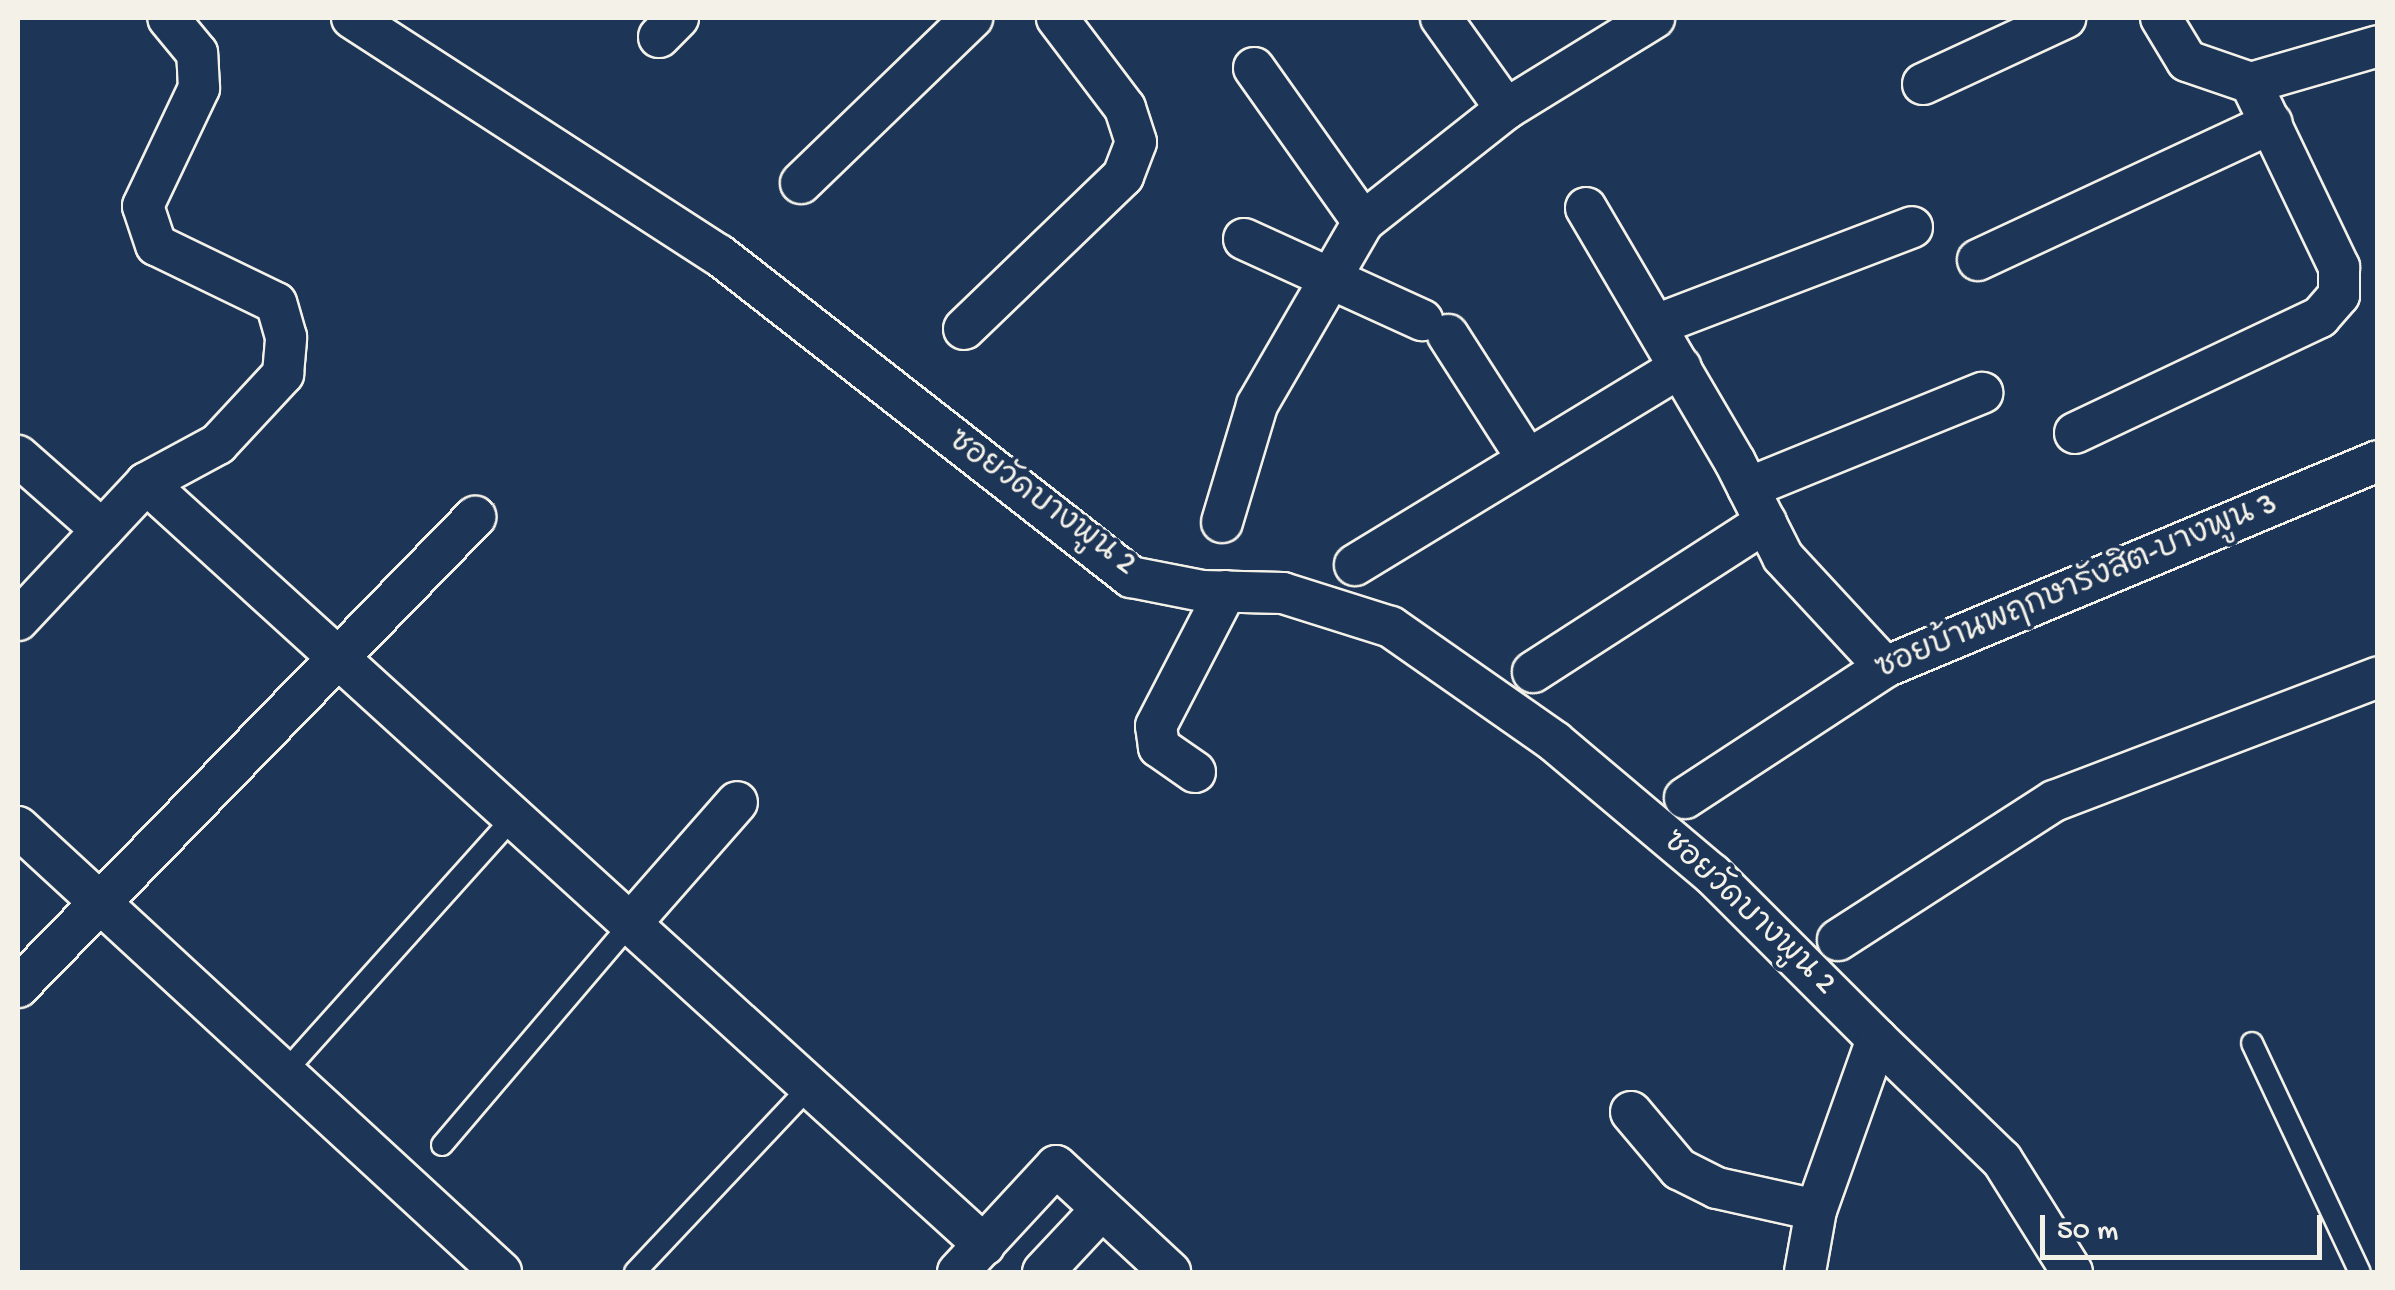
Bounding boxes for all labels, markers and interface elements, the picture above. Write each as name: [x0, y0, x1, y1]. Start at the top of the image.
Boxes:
street label: ซอยวัดบางพูน 2: [939, 423, 1143, 585]
street label: ซอยบ้านพฤกษารังสิต-บางพูน 3: [1871, 486, 2283, 690]
street label: ซอยวัดบางพูน 2: [1653, 824, 1843, 1004]
scale bar: [2045, 1195, 2328, 1257]
text: 50 m: [2057, 1215, 2118, 1250]

